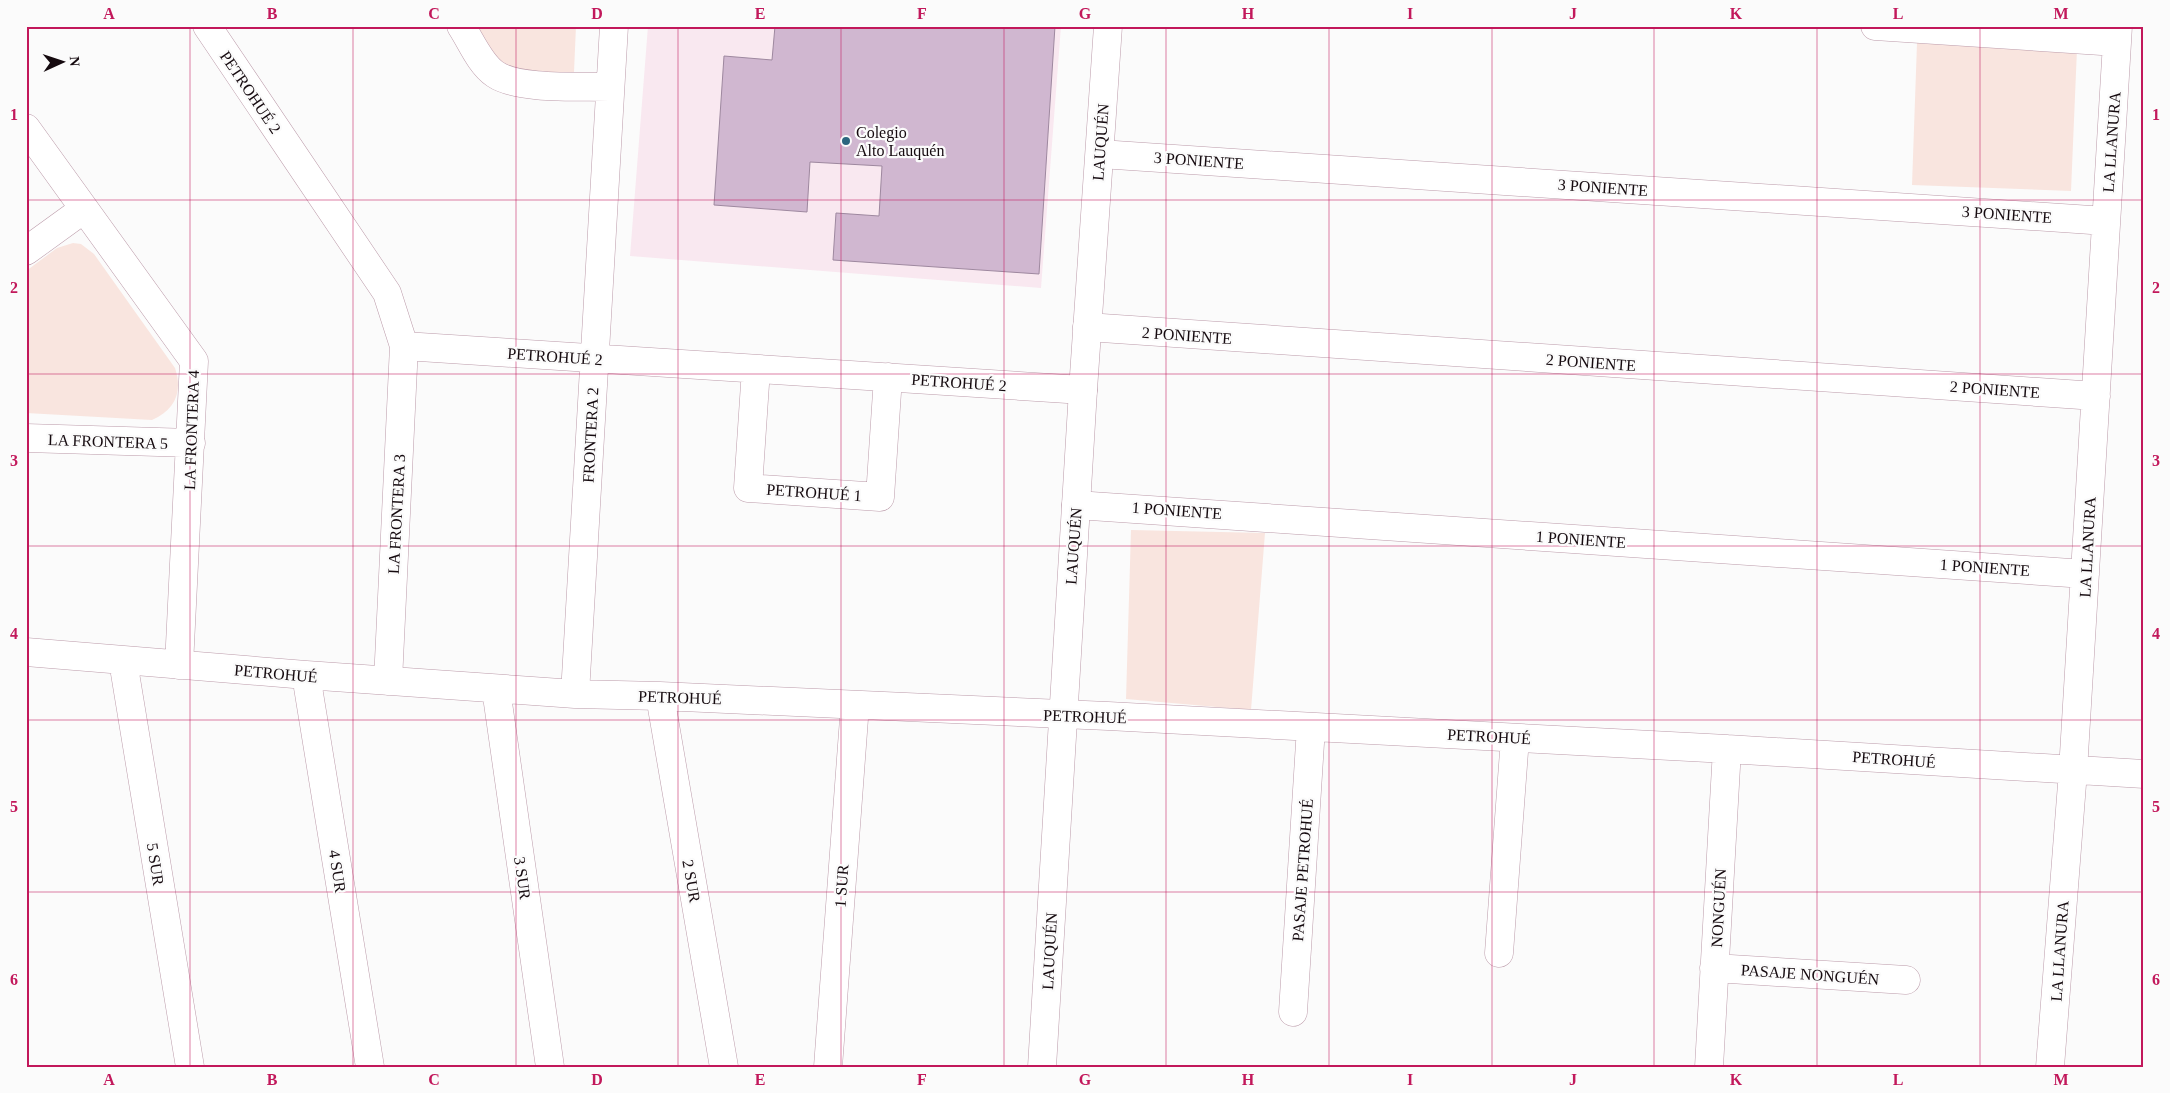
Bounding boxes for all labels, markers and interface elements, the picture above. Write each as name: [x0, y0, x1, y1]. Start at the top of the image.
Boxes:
text: A: [103, 5, 115, 22]
text: B: [267, 5, 278, 22]
text: C: [428, 5, 440, 22]
text: D: [591, 5, 603, 22]
text: E: [755, 5, 765, 22]
text: F: [917, 5, 927, 22]
text: G: [1079, 5, 1092, 22]
text: H: [1242, 5, 1255, 22]
text: I: [1407, 5, 1413, 22]
text: J: [1569, 5, 1577, 22]
text: K: [1730, 5, 1743, 22]
text: L: [1893, 5, 1903, 22]
text: M: [2053, 5, 2069, 22]
north arrow: [38, 38, 88, 88]
street label: PETROHUÉ 2: [217, 47, 285, 137]
text: N: [67, 56, 82, 67]
street label: LA LLANURA: [2100, 91, 2124, 193]
street label: LAUQUÉN: [1088, 102, 1112, 181]
text: 1: [10, 106, 18, 123]
text: 1: [2152, 106, 2160, 123]
place label: Colegio Alto Lauquén: [856, 124, 944, 160]
marker: Colegio Alto Lauquén: [840, 135, 852, 147]
street label: 3 PONIENTE: [1153, 149, 1245, 172]
street label: 3 PONIENTE: [1557, 176, 1649, 199]
street label: 3 PONIENTE: [1961, 203, 2053, 226]
text: 2: [10, 279, 18, 296]
text: 2: [2152, 279, 2160, 296]
street label: 2 PONIENTE: [1141, 324, 1233, 347]
street label: PETROHUÉ 2: [507, 344, 603, 368]
street label: 2 PONIENTE: [1545, 351, 1637, 374]
street label: LA FRONTERA 4: [181, 370, 202, 490]
street label: PETROHUÉ 2: [911, 370, 1007, 394]
street label: 2 PONIENTE: [1949, 378, 2041, 401]
street label: FRONTERA 2: [580, 387, 601, 483]
street label: LA FRONTERA 5: [48, 431, 168, 452]
text: 3: [10, 452, 18, 469]
text: 3: [2152, 452, 2160, 469]
street label: LA FRONTERA 3: [385, 454, 408, 574]
street label: PETROHUÉ 1: [766, 480, 862, 504]
street label: LA LLANURA: [2076, 496, 2099, 598]
street label: 1 PONIENTE: [1131, 499, 1223, 522]
street label: LAUQUÉN: [1061, 506, 1085, 585]
street label: 1 PONIENTE: [1535, 528, 1627, 551]
street label: 1 PONIENTE: [1939, 556, 2031, 579]
text: 4: [10, 625, 18, 642]
text: 4: [2152, 625, 2160, 642]
street label: PETROHUÉ: [234, 660, 318, 686]
street label: PETROHUÉ: [638, 687, 722, 707]
street label: PETROHUÉ: [1043, 706, 1127, 726]
street label: PETROHUÉ: [1447, 725, 1531, 747]
street label: PETROHUÉ: [1852, 747, 1936, 771]
text: 5: [10, 798, 18, 815]
street label: PASAJE PETROHUÉ: [1288, 798, 1316, 942]
text: 5: [2152, 798, 2160, 815]
street label: 5 SUR: [144, 841, 167, 887]
street label: 4 SUR: [326, 848, 349, 894]
street label: 3 SUR: [511, 856, 534, 901]
street label: 2 SUR: [679, 858, 704, 904]
street label: 1 SUR: [832, 864, 852, 908]
street label: NONGUÉN: [1707, 868, 1729, 948]
street label: LA LLANURA: [2048, 900, 2072, 1002]
street label: LAUQUÉN: [1038, 911, 1060, 990]
street label: PASAJE NONGUÉN: [1740, 960, 1880, 988]
text: 6: [10, 971, 18, 988]
text: 6: [2152, 971, 2160, 988]
text: A: [103, 1071, 115, 1088]
text: B: [267, 1071, 278, 1088]
text: C: [428, 1071, 440, 1088]
text: D: [591, 1071, 603, 1088]
text: E: [755, 1071, 765, 1088]
text: F: [917, 1071, 927, 1088]
text: G: [1079, 1071, 1092, 1088]
text: H: [1242, 1071, 1255, 1088]
text: I: [1407, 1071, 1413, 1088]
text: J: [1569, 1071, 1577, 1088]
text: K: [1730, 1071, 1743, 1088]
text: L: [1893, 1071, 1903, 1088]
text: M: [2053, 1071, 2069, 1088]

